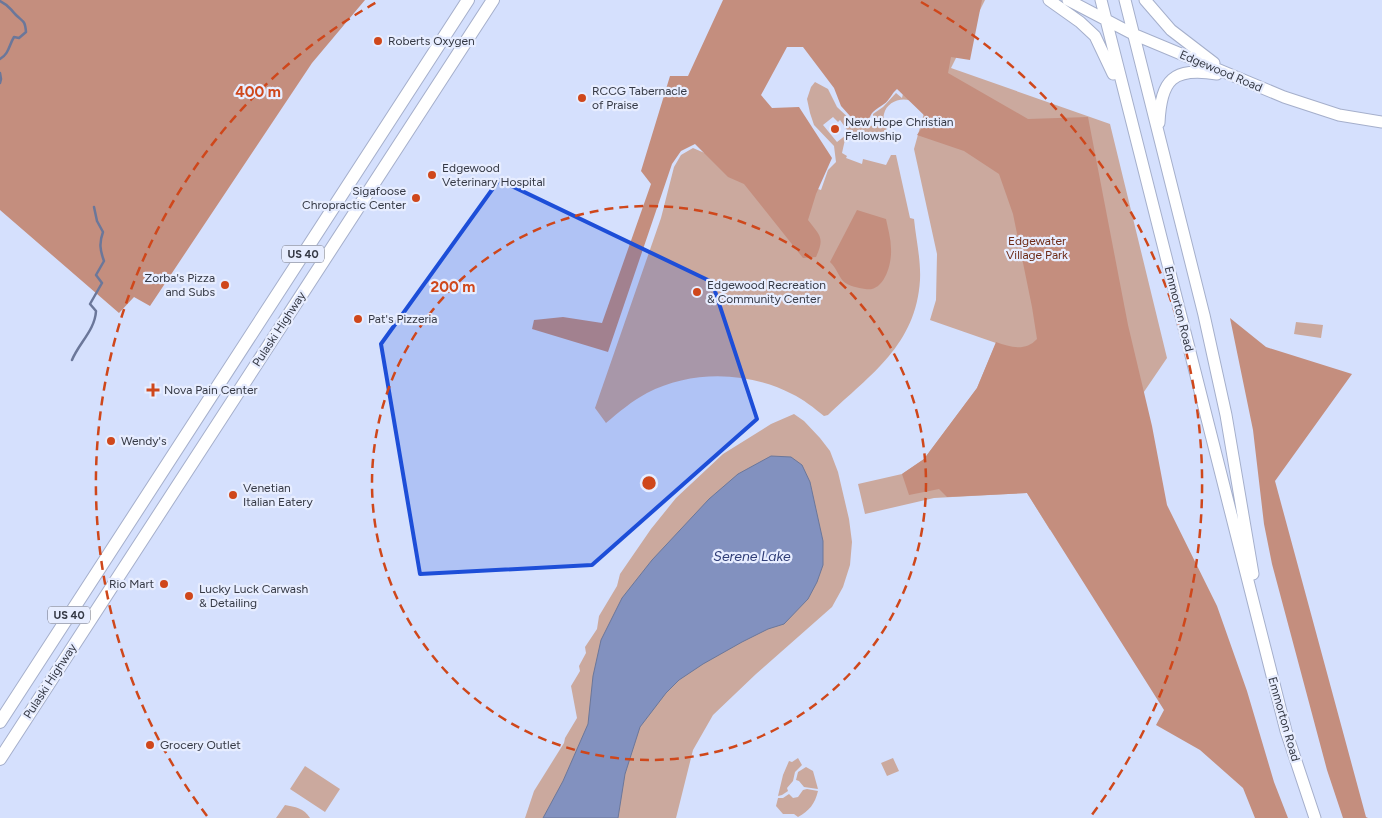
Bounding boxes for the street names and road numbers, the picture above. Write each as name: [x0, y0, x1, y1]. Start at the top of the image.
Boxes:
street label: Edgewood Road: [1178, 47, 1264, 95]
road number: US 40: [282, 245, 324, 262]
street label: Emmorton Road: [1162, 265, 1196, 353]
street label: Pulaski Highway: [250, 288, 309, 369]
road number: US 40: [48, 606, 90, 624]
street label: Pulaski Highway: [21, 640, 80, 721]
street label: Emmorton Road: [1265, 675, 1303, 763]

